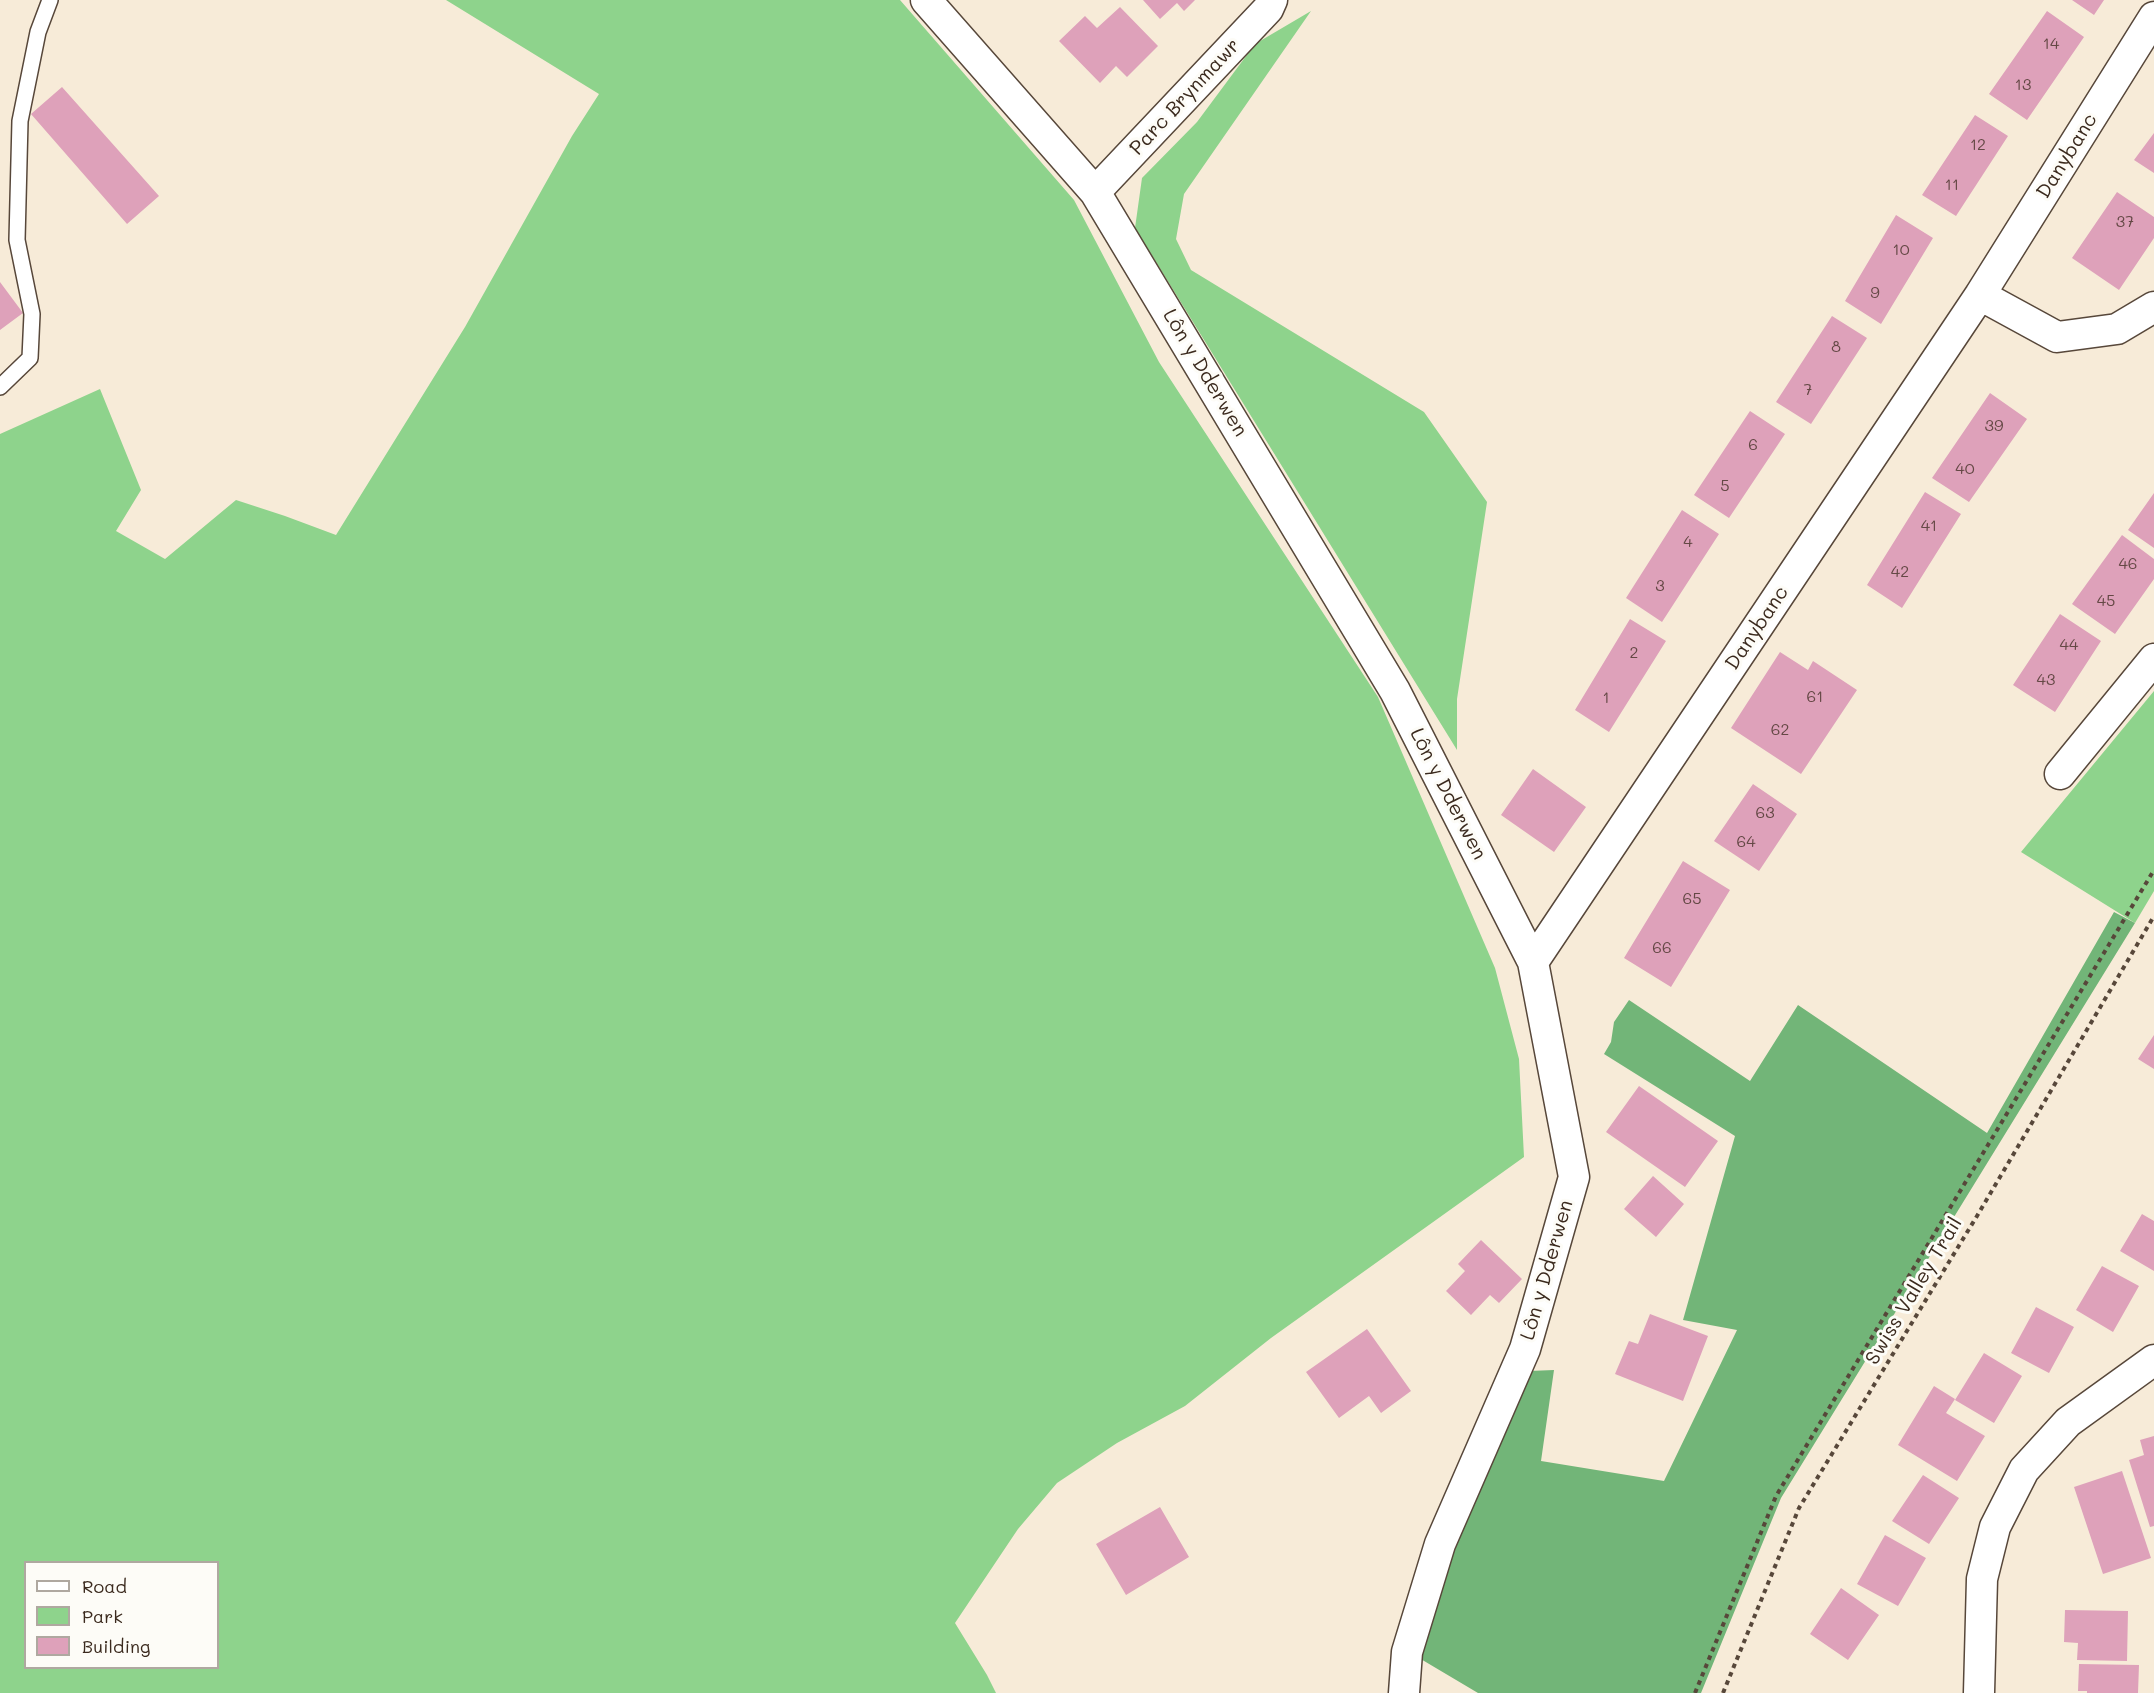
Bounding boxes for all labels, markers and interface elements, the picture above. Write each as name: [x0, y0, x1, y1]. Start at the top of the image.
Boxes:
street label: Parc Brynmawr: [1125, 34, 1245, 160]
house number: 14: [2043, 34, 2059, 54]
house number: 13: [2015, 75, 2031, 95]
street label: Danybanc: [2031, 109, 2103, 203]
house number: 12: [1970, 135, 1986, 155]
house number: 11: [1945, 175, 1959, 195]
house number: 37: [2116, 212, 2134, 232]
house number: 10: [1892, 240, 1910, 260]
house number: 9: [1870, 283, 1880, 303]
street label: Lôn y Dderwen: [1157, 305, 1253, 441]
house number: 8: [1831, 337, 1841, 357]
house number: 7: [1804, 380, 1812, 400]
house number: 39: [1985, 416, 2003, 436]
house number: 6: [1748, 435, 1758, 455]
house number: 40: [1955, 459, 1975, 479]
house number: 5: [1720, 476, 1730, 496]
house number: 41: [1921, 516, 1937, 536]
house number: 4: [1683, 532, 1693, 552]
house number: 46: [2118, 554, 2138, 574]
house number: 42: [1891, 562, 1909, 582]
house number: 3: [1655, 576, 1665, 596]
street label: Danybanc: [1720, 582, 1794, 674]
house number: 45: [2097, 591, 2115, 611]
house number: 44: [2060, 635, 2078, 655]
house number: 2: [1630, 643, 1638, 663]
house number: 43: [2037, 670, 2055, 690]
house number: 61: [1807, 687, 1823, 707]
house number: 1: [1602, 688, 1610, 708]
house number: 62: [1771, 720, 1789, 740]
street label: Lôn y Dderwen: [1405, 724, 1491, 864]
house number: 63: [1755, 803, 1775, 823]
house number: 64: [1736, 832, 1756, 852]
house number: 65: [1683, 889, 1701, 909]
house number: 66: [1652, 938, 1672, 958]
street label: Lôn y Dderwen: [1516, 1197, 1578, 1343]
street label: Swiss Valley Trail: [1860, 1213, 1968, 1369]
legend: [24, 1561, 219, 1669]
text: Road: [82, 1574, 127, 1598]
text: Park: [82, 1604, 123, 1628]
text: Building: [82, 1634, 150, 1658]

